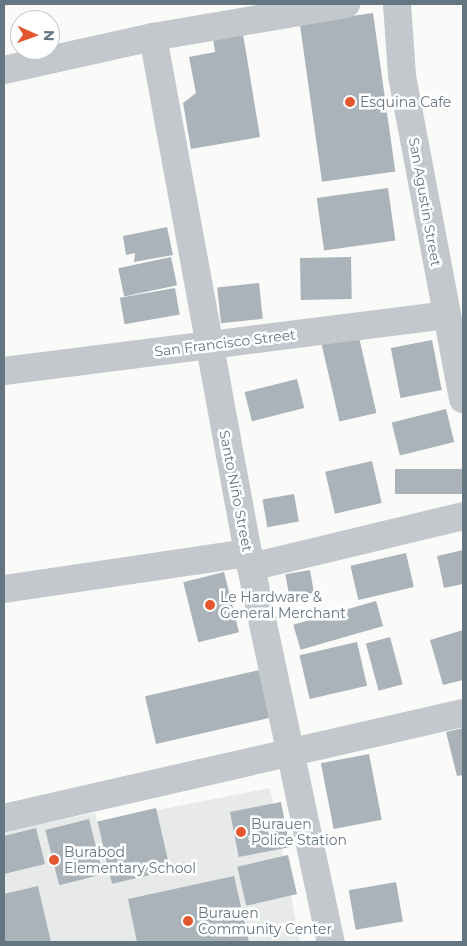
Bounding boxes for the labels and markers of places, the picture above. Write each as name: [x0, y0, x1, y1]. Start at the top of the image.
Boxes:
place label: Esquina Cafe: [360, 94, 451, 110]
marker: Esquina Cafe: [344, 96, 356, 108]
place label: Le Hardware & General Merchant: [220, 589, 346, 622]
marker: Le Hardware & General Merchant: [204, 599, 216, 611]
place label: Burauen Police Station: [251, 816, 347, 849]
marker: Burauen Police Station: [235, 826, 247, 838]
place label: Burabod Elementary School: [64, 844, 196, 876]
marker: Burabod Elementary School: [48, 854, 60, 866]
place label: Burauen Community Center: [198, 905, 332, 938]
marker: Burauen Community Center: [182, 915, 194, 927]

